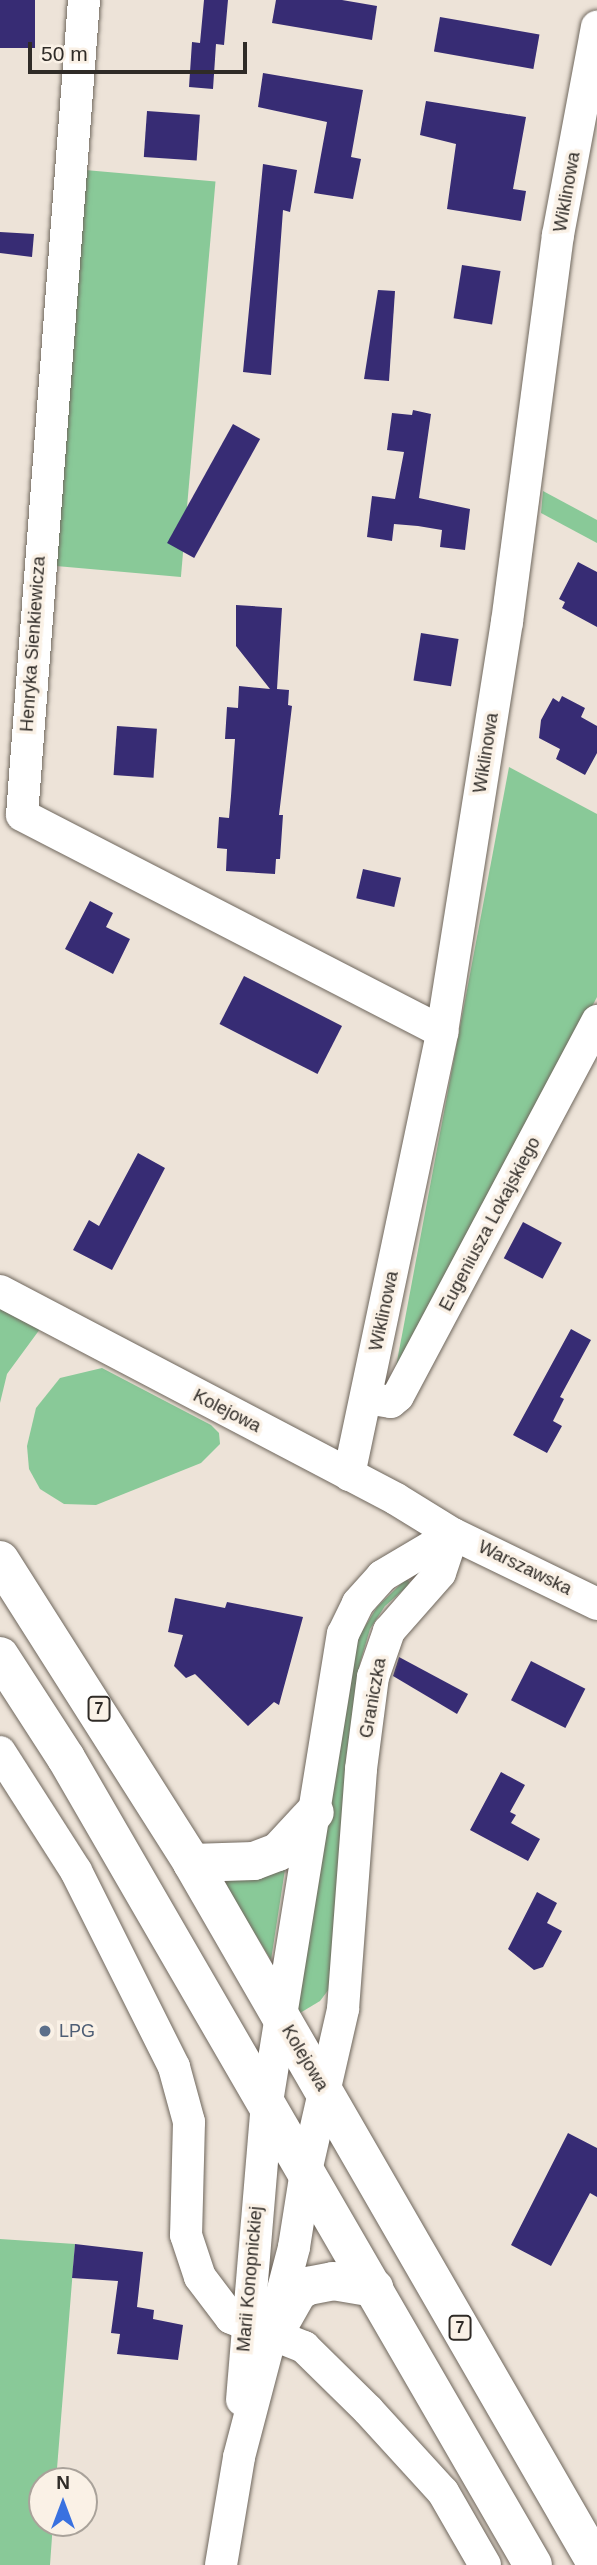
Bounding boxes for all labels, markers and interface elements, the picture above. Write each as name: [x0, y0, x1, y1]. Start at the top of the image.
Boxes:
scale bar: [32, 28, 250, 72]
text: 50 m: [41, 42, 88, 65]
street label: Wiklinowa: [549, 150, 585, 234]
street label: Henryka Sienkiewicza: [16, 555, 50, 733]
street label: Wiklinowa: [469, 711, 503, 795]
street label: Eugeniusza Lokajskiego: [435, 1133, 545, 1315]
street label: Wiklinowa: [365, 1269, 403, 1353]
street label: Kolejowa: [190, 1385, 264, 1437]
street label: Warszawska: [475, 1536, 575, 1600]
street label: Graniczka: [355, 1656, 391, 1740]
road number: 7: [87, 1696, 111, 1722]
place label: LPG: [59, 2020, 95, 2042]
street label: Kolejowa: [277, 2021, 333, 2095]
marker: LPG: [37, 2023, 53, 2039]
street label: Marii Konopnickiej: [233, 2205, 267, 2353]
road number: 7: [448, 2316, 472, 2340]
north arrow: [28, 2467, 98, 2537]
text: N: [56, 2472, 70, 2493]

